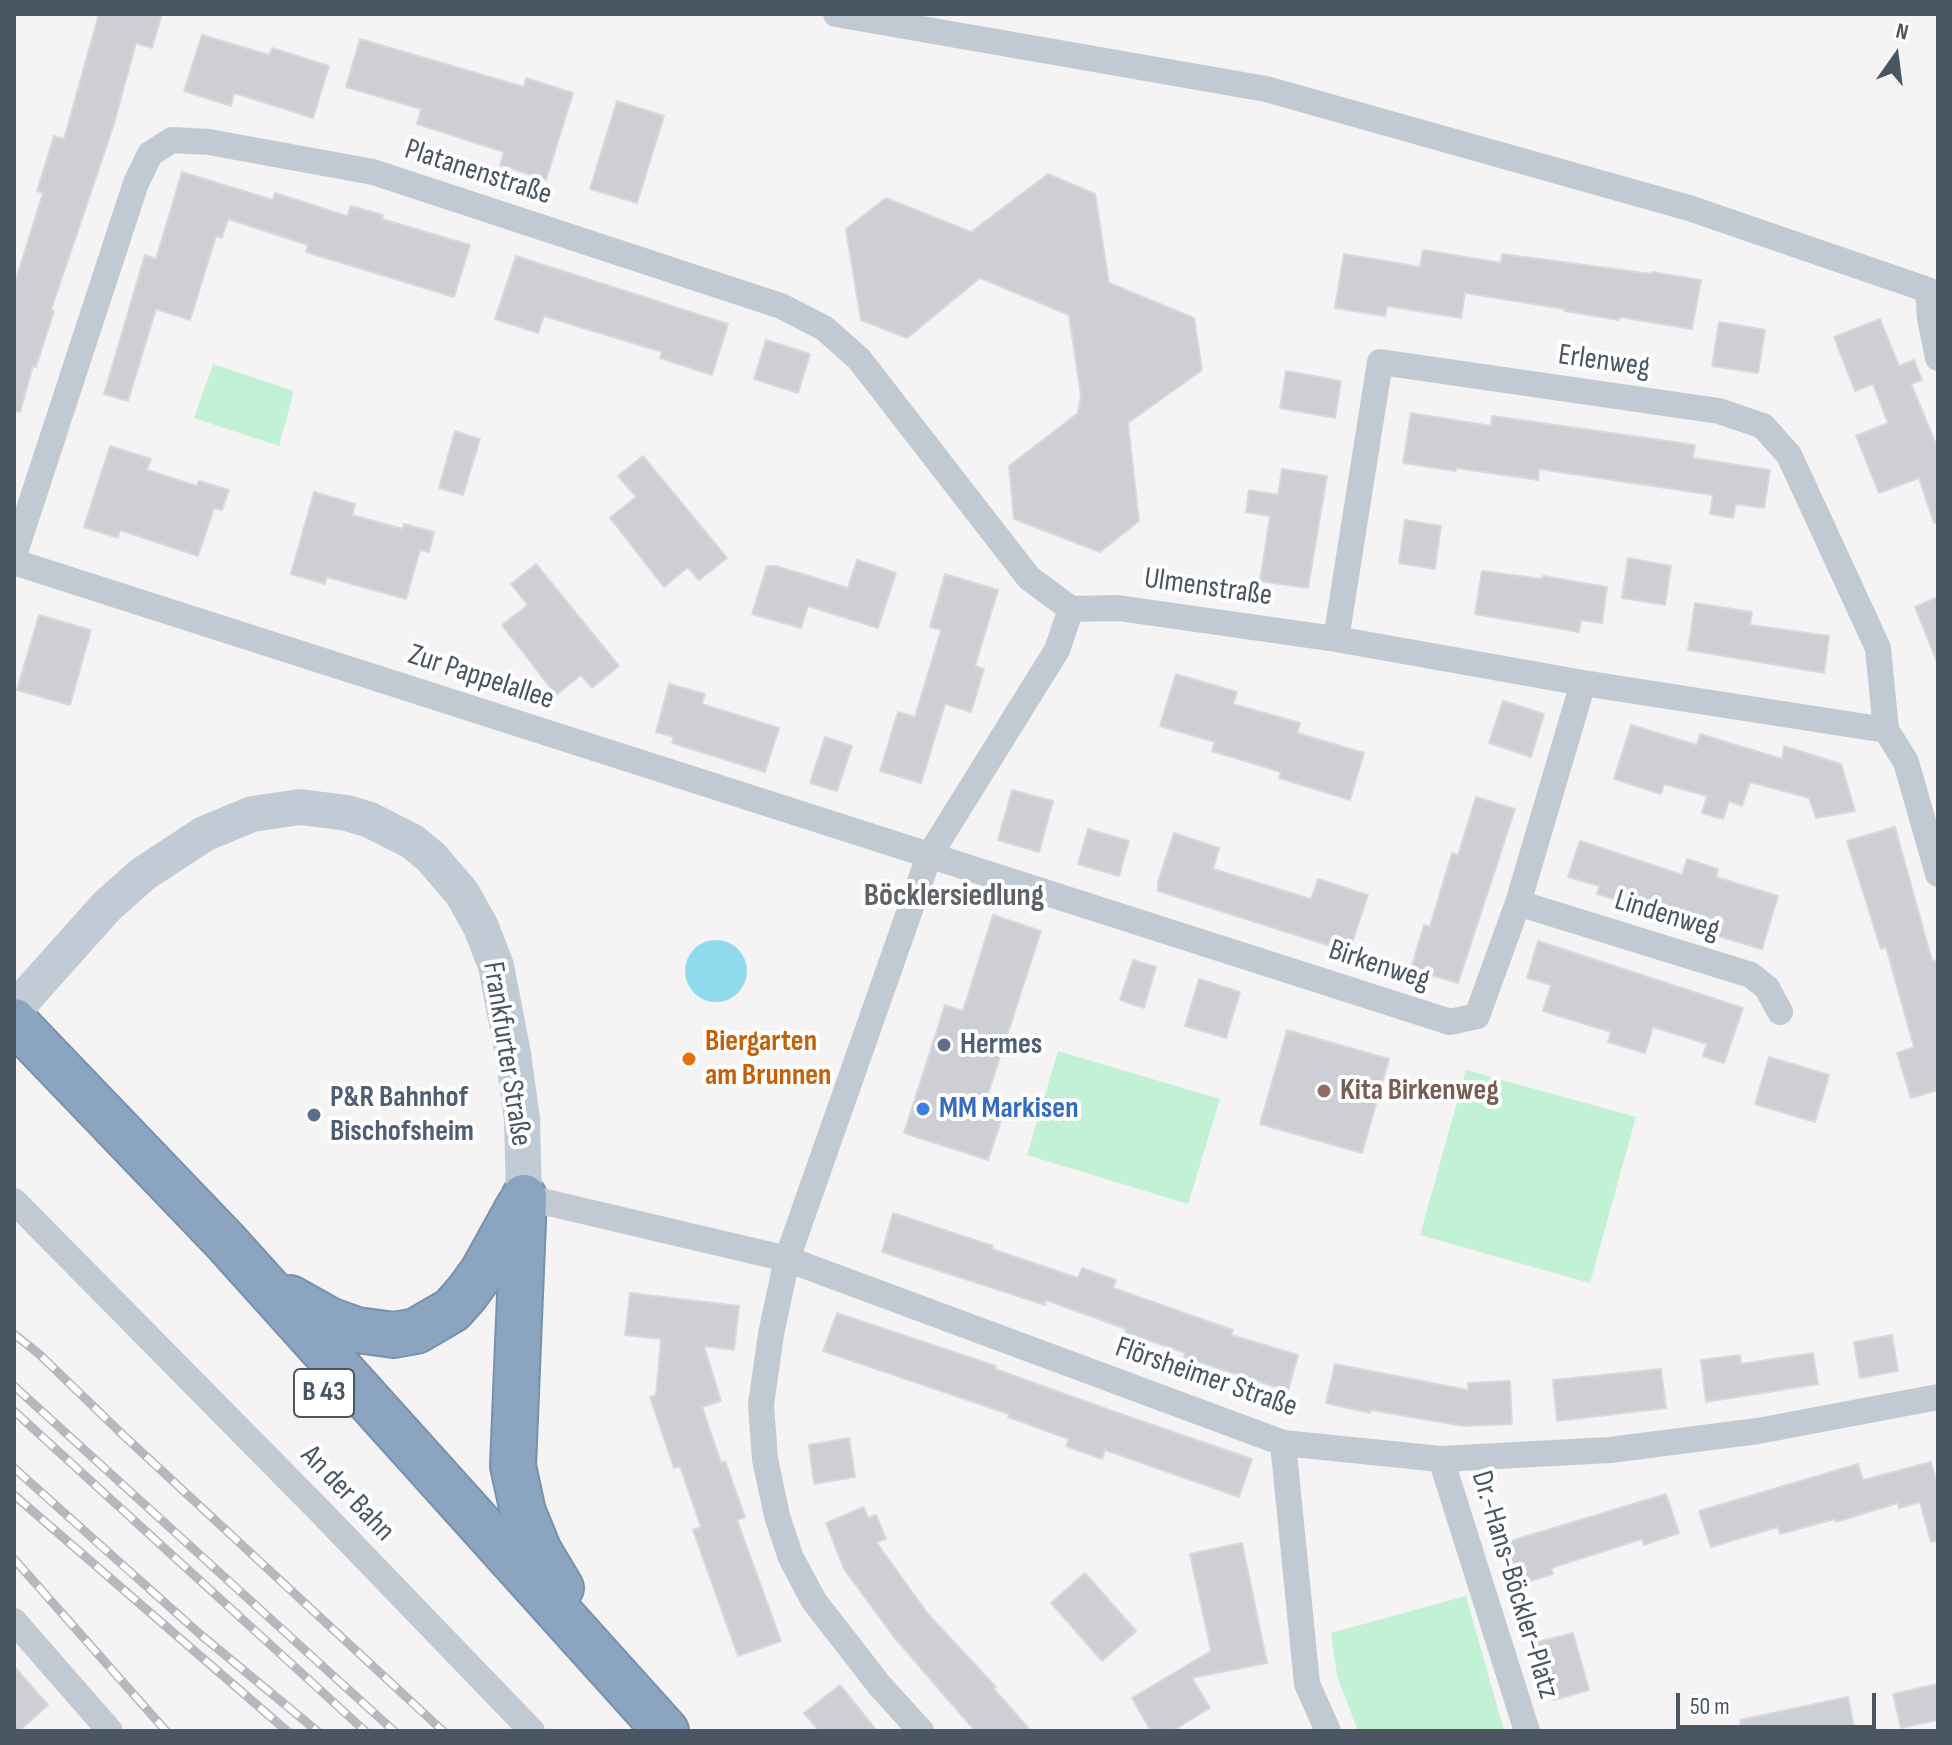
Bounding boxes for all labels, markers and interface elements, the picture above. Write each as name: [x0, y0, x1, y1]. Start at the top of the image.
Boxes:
north arrow: [1856, 16, 1936, 96]
text: N: [1893, 18, 1911, 47]
street label: Platanenstraße: [400, 132, 556, 214]
street label: Erlenweg: [1556, 338, 1652, 386]
street label: Ulmenstraße: [1142, 561, 1274, 615]
street label: Zur Pappelallee: [404, 638, 558, 718]
district label: Böcklersiedlung: [864, 878, 1044, 916]
street label: Lindenweg: [1610, 883, 1724, 949]
street label: Birkenweg: [1324, 933, 1434, 999]
street label: Frankfurter Straße: [474, 959, 538, 1149]
place label: Biergarten am Brunnen: [705, 1024, 831, 1094]
place label: Hermes: [960, 1027, 1042, 1063]
marker: Hermes: [935, 1036, 953, 1054]
marker: Biergarten am Brunnen: [680, 1050, 698, 1068]
place label: Kita Birkenweg: [1340, 1073, 1499, 1109]
place label: P&R Bahnhof Bischofsheim: [330, 1080, 474, 1150]
marker: Kita Birkenweg: [1315, 1082, 1333, 1100]
place label: MM Markisen: [939, 1091, 1079, 1127]
marker: MM Markisen: [914, 1100, 932, 1118]
marker: P&R Bahnhof Bischofsheim: [305, 1106, 323, 1124]
street label: Flörsheimer Straße: [1110, 1330, 1302, 1426]
road number: B 43: [294, 1369, 354, 1417]
street label: An der Bahn: [292, 1438, 402, 1550]
street label: Dr.-Hans-Böckler-Platz: [1462, 1467, 1566, 1703]
scale bar: [1680, 1677, 1880, 1727]
text: 50 m: [1690, 1692, 1730, 1721]

